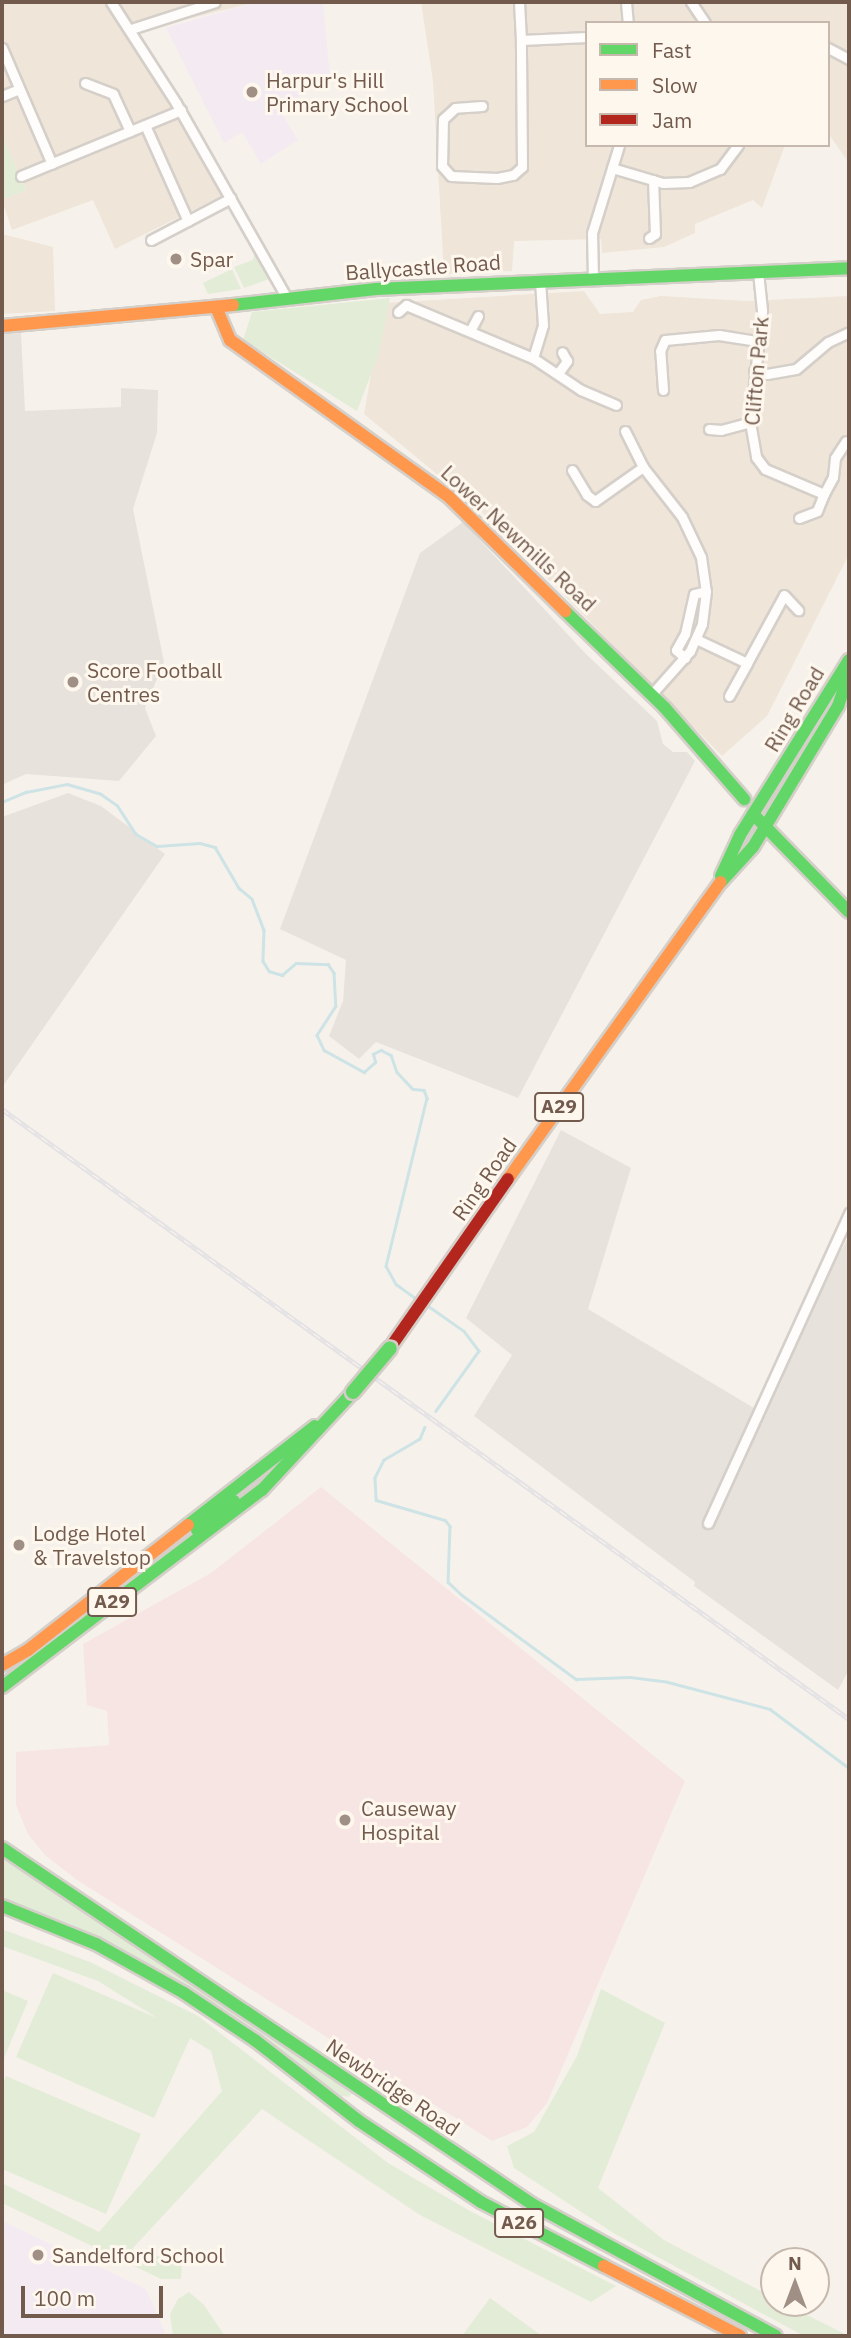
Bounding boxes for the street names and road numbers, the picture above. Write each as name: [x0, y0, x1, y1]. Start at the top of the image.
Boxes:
street label: Ballycastle Road: [344, 249, 502, 285]
street label: Clifton Park: [739, 315, 773, 427]
street label: Lower Newmills Road: [436, 460, 602, 616]
street label: Ring Road: [759, 662, 829, 756]
road number: A29: [533, 1092, 585, 1122]
street label: Ring Road: [446, 1133, 522, 1225]
road number: A29: [86, 1586, 138, 1618]
street label: Newbridge Road: [322, 2033, 464, 2141]
road number: A26: [493, 2208, 545, 2238]

